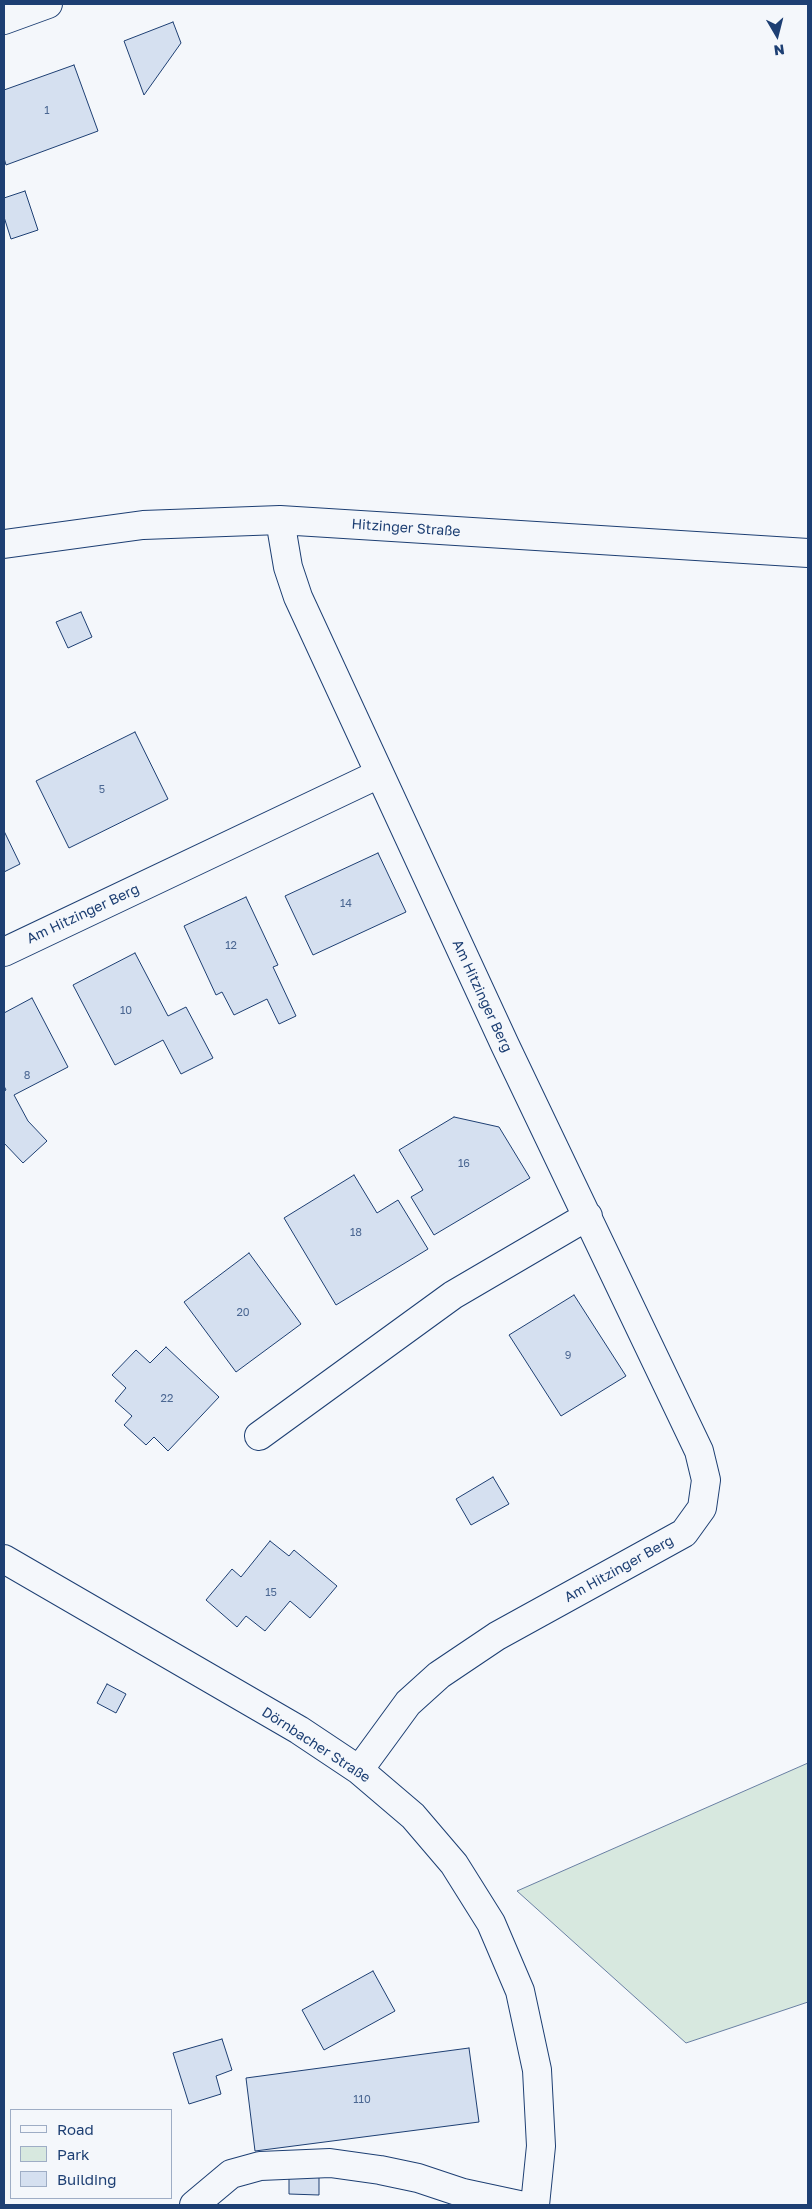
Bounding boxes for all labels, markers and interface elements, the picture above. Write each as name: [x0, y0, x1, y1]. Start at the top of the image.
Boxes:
north arrow: [752, 10, 802, 60]
text: N: [773, 41, 786, 60]
house number: 1: [44, 104, 50, 118]
street label: Hitzinger Straße: [351, 516, 461, 540]
house number: 5: [99, 783, 105, 797]
street label: Am Hitzinger Berg: [24, 881, 142, 947]
house number: 14: [340, 897, 352, 911]
street label: Am Hitzinger Berg: [449, 937, 515, 1055]
house number: 12: [225, 939, 237, 953]
house number: 10: [120, 1004, 132, 1018]
house number: 8: [24, 1069, 30, 1083]
house number: 16: [458, 1157, 470, 1171]
house number: 18: [350, 1226, 362, 1240]
house number: 20: [236, 1306, 250, 1320]
house number: 9: [565, 1349, 571, 1363]
house number: 22: [161, 1392, 173, 1406]
street label: Am Hitzinger Berg: [562, 1532, 676, 1606]
house number: 15: [265, 1586, 277, 1600]
street label: Dörnbacher Straße: [259, 1704, 373, 1786]
house number: 110: [353, 2093, 371, 2107]
legend: [10, 2109, 172, 2199]
text: Road: [57, 2120, 94, 2138]
text: Park: [57, 2145, 89, 2163]
text: Building: [57, 2170, 117, 2188]

